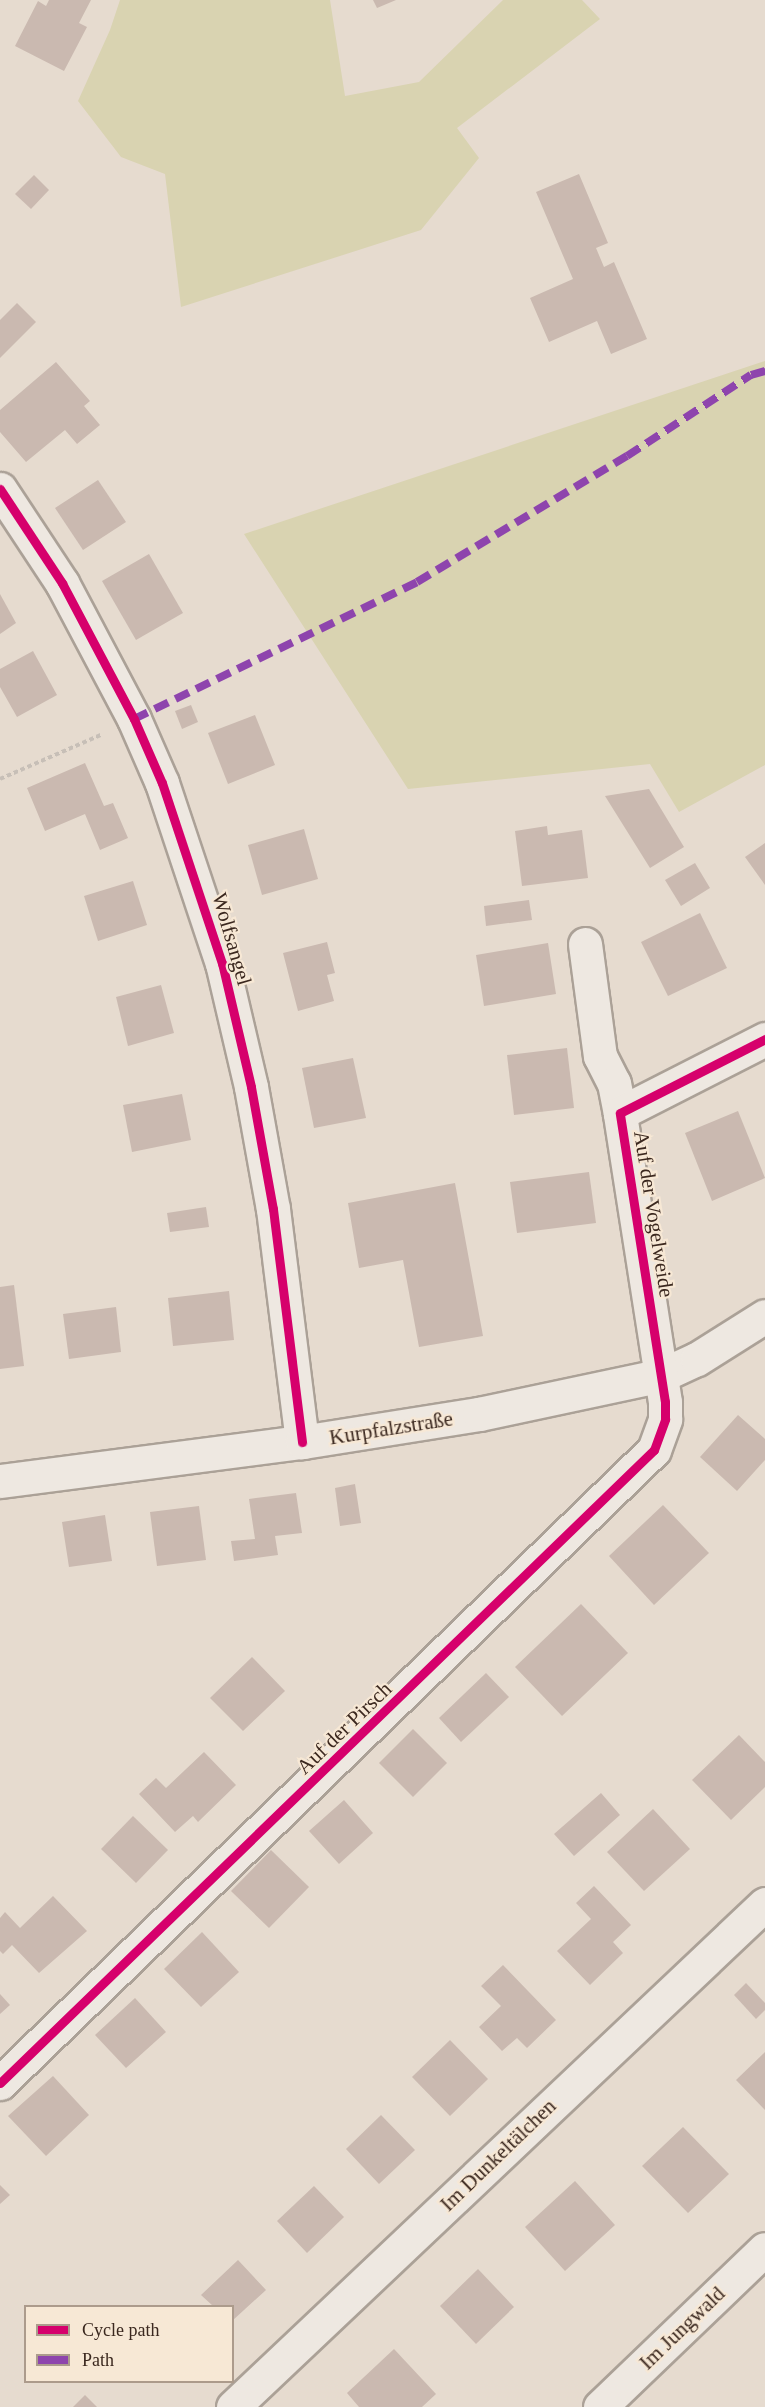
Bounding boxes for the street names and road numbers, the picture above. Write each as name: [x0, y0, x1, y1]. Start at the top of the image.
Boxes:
street label: Wolfsangel: [207, 890, 257, 988]
street label: Auf der Vogelweide: [628, 1129, 680, 1299]
street label: Kurpfalzstraße: [327, 1406, 455, 1450]
street label: Auf der Pirsch: [291, 1676, 397, 1780]
street label: Im Dunkeltälchen: [435, 2093, 561, 2217]
street label: Im Jungwald: [634, 2281, 730, 2375]

